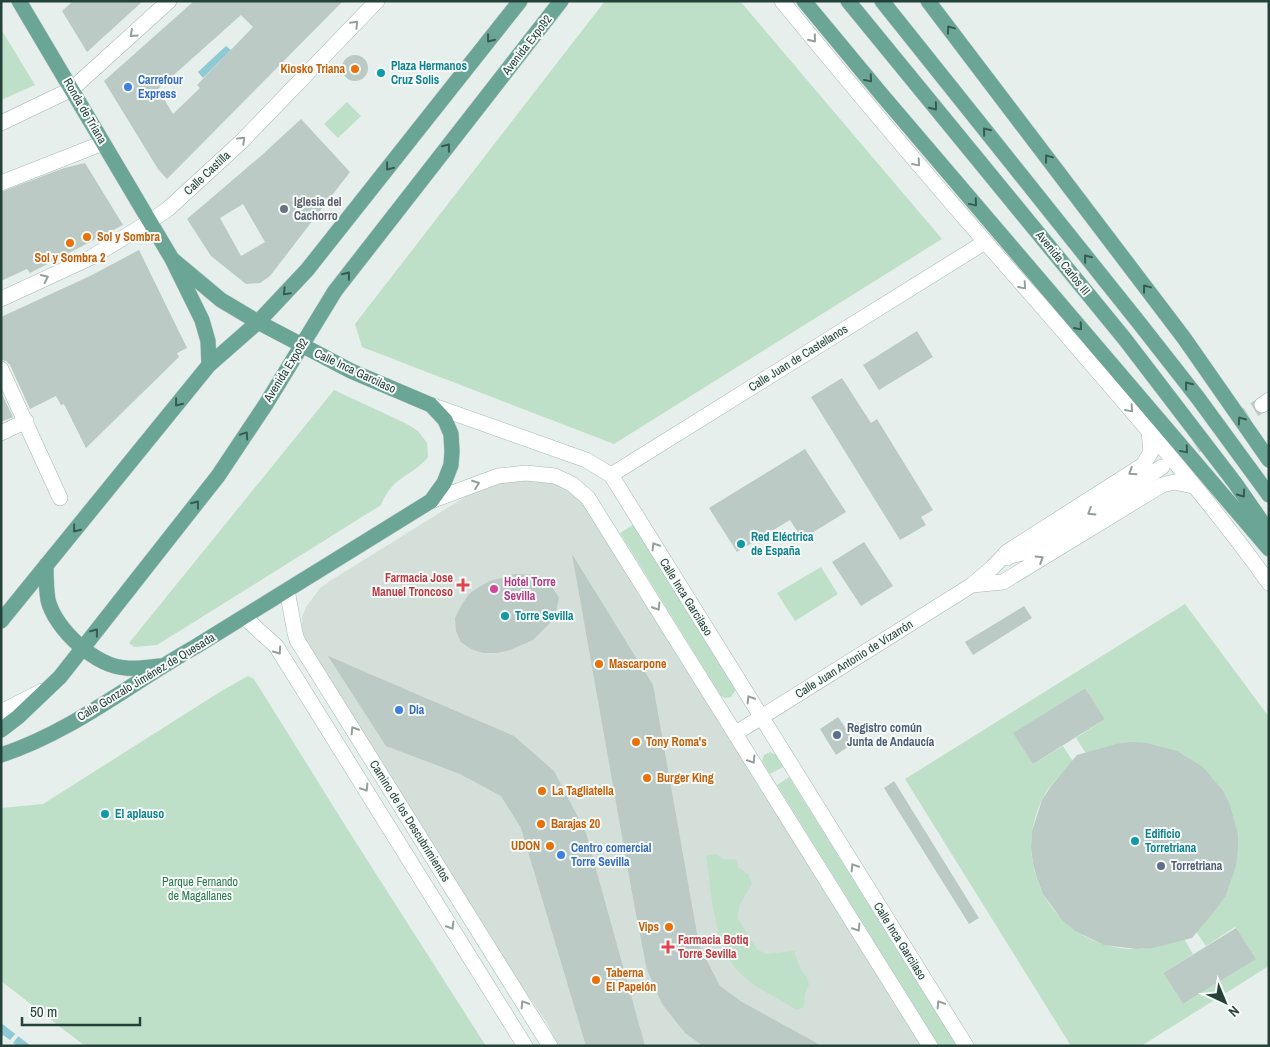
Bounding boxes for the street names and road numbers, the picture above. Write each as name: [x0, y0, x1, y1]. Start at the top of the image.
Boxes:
street label: Avenida Expo´92: [498, 12, 555, 79]
street label: Ronda de Triana: [60, 75, 111, 147]
street label: Calle Castilla: [180, 147, 234, 199]
street label: Avenida Carlos III: [1032, 227, 1094, 298]
street label: Calle Juan de Castellanos: [745, 321, 851, 395]
street label: Avenida Expo´92: [260, 335, 312, 406]
street label: Calle Inca Garcilaso: [311, 345, 399, 397]
street label: Calle Inca Garcilaso: [656, 555, 716, 639]
street label: Calle Juan Antonio de Vizarrón: [792, 616, 916, 702]
street label: Calle Gonzalo Jiménez de Quesada: [74, 629, 218, 725]
street label: Camino de los Descubrimientos: [366, 757, 454, 885]
street label: Calle Inca Garcilaso: [870, 899, 930, 983]

